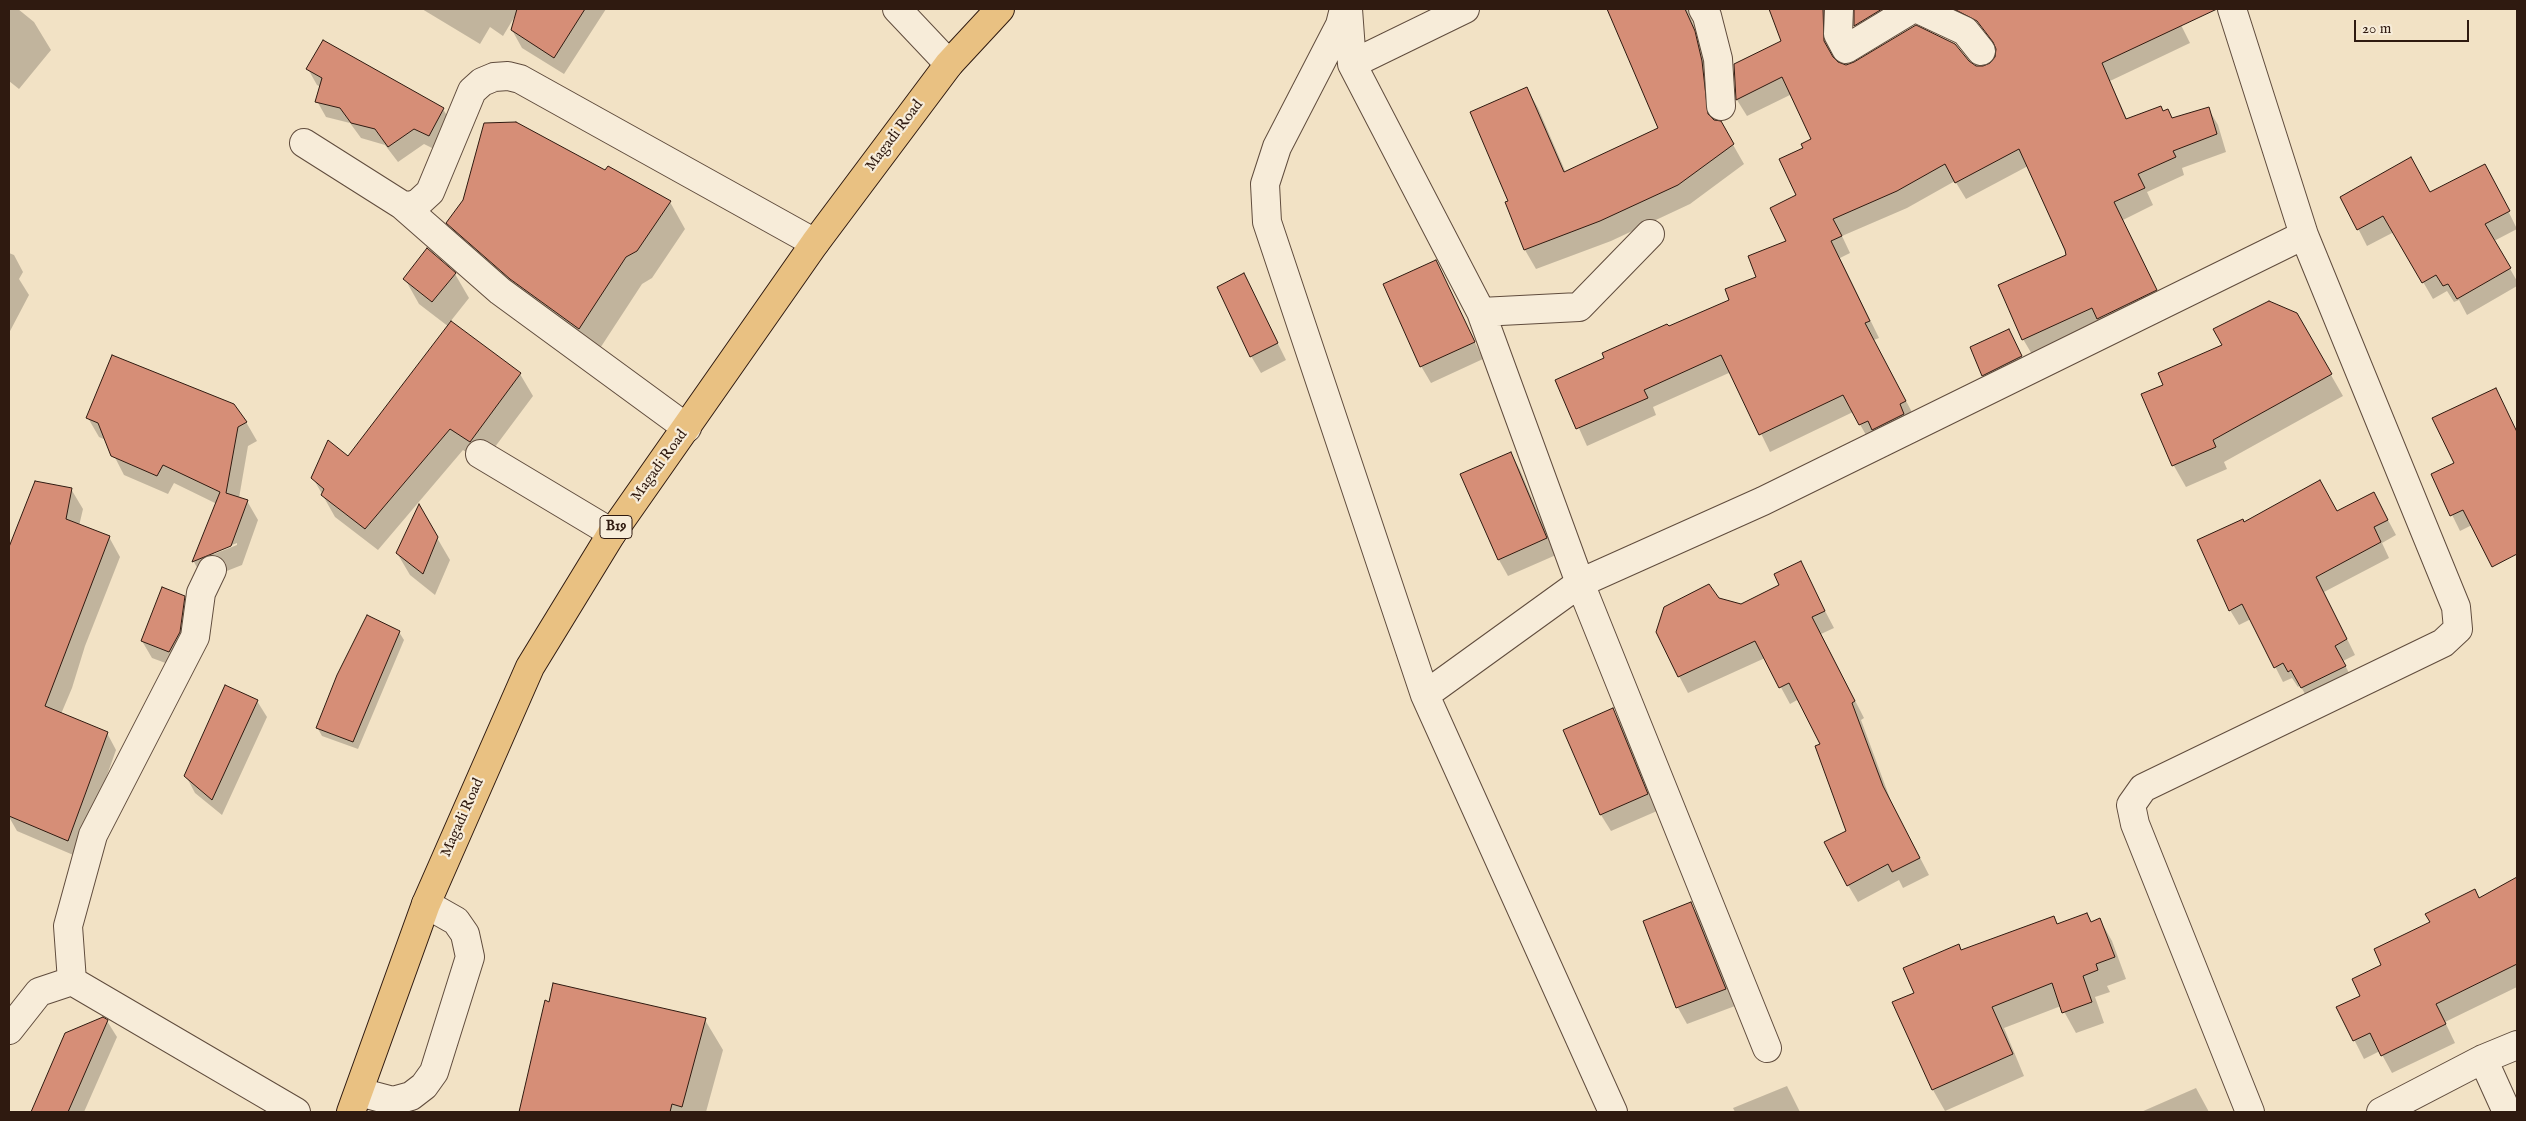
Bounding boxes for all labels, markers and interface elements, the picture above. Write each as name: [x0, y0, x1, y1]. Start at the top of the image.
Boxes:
scale bar: [2356, 10, 2471, 42]
text: 20 m: [2362, 19, 2391, 38]
street label: Magadi Road: [862, 97, 928, 175]
street label: Magadi Road: [628, 427, 692, 505]
road number: B19: [600, 516, 632, 538]
street label: Magadi Road: [438, 776, 488, 860]

